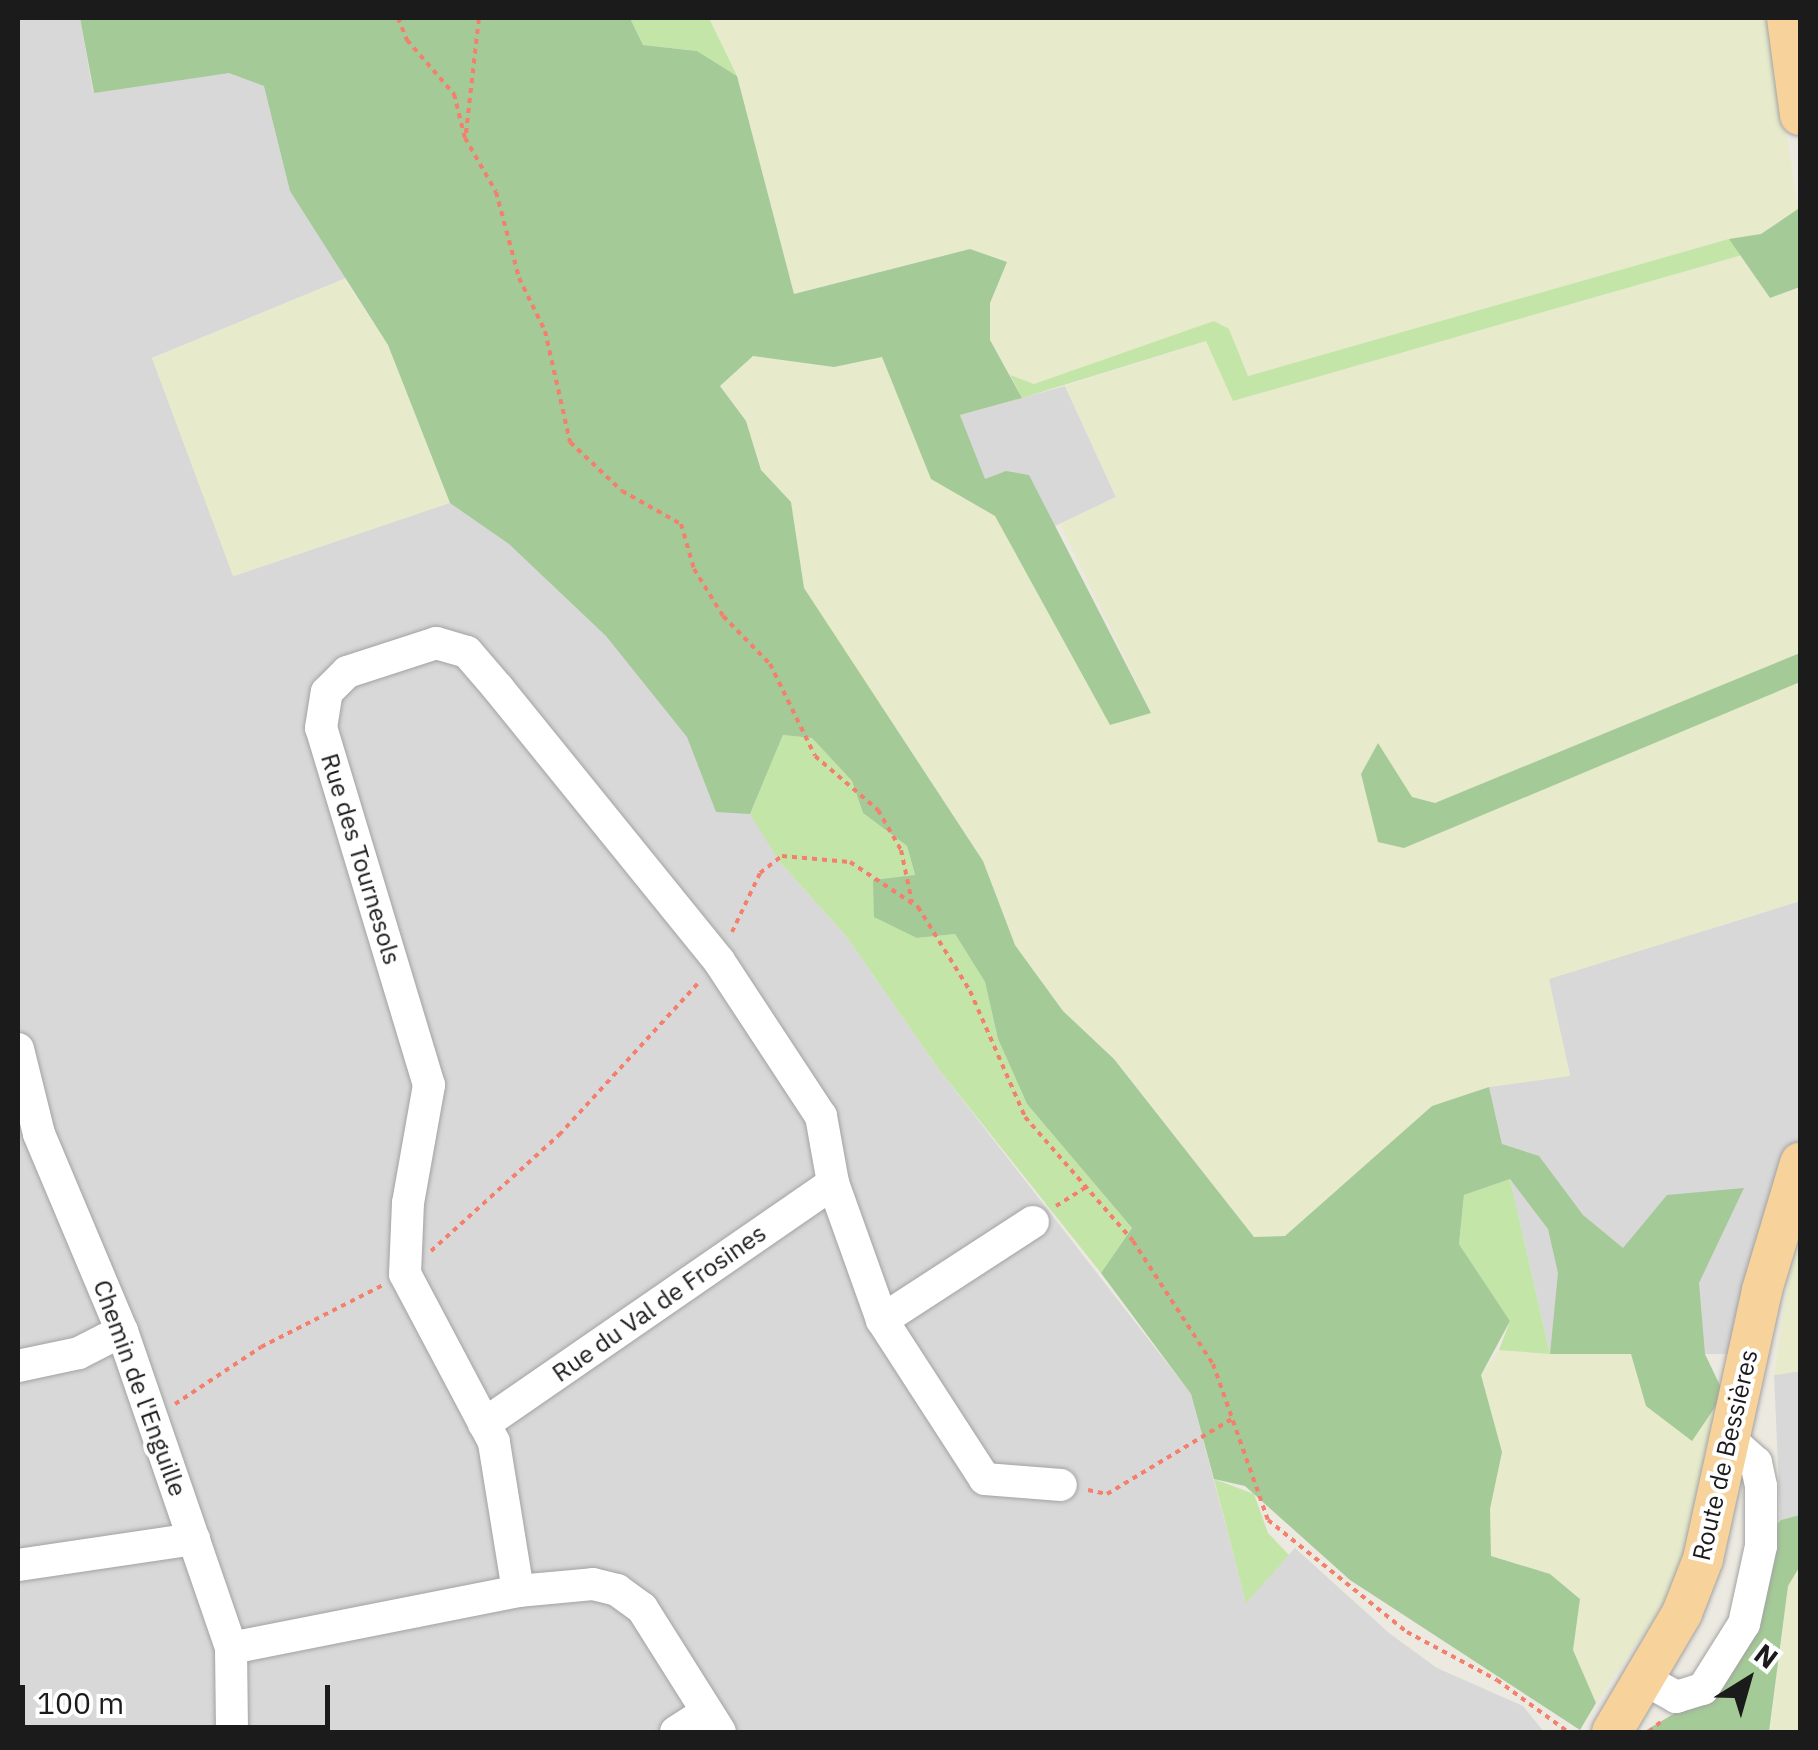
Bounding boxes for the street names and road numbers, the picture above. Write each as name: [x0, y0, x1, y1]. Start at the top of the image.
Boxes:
street label: Rue des Tournesols: [315, 750, 407, 968]
street label: Rue du Val de Frosines: [546, 1218, 772, 1388]
street label: Chemin de l'Enguille: [87, 1276, 193, 1500]
street label: Route de Bessières: [1686, 1347, 1764, 1563]

